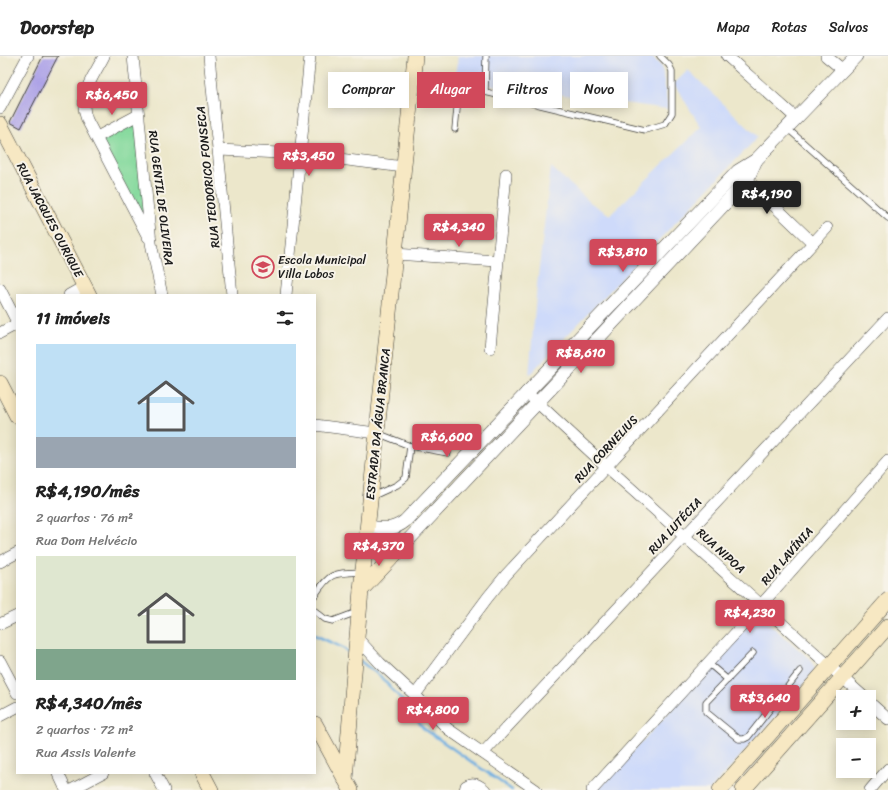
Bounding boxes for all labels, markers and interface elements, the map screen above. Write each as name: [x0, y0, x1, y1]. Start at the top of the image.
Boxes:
text: Doorstep: [20, 11, 94, 44]
text: Mapa: [717, 15, 750, 40]
text: Rotas: [772, 15, 807, 40]
text: Salvos: [829, 15, 868, 40]
chip: Comprar: [328, 72, 409, 108]
chip: Alugar: [417, 72, 485, 108]
chip: Filtros: [493, 72, 562, 108]
chip: Novo: [570, 72, 628, 108]
pin: R$6,450: [75, 82, 149, 116]
text: R$6,450: [86, 83, 138, 106]
street label: RUA TEODORICO FONSECA: [190, 105, 226, 249]
street label: RUA GENTIL DE OLIVEIRA: [142, 129, 180, 267]
pin: R$3,450: [272, 143, 346, 177]
text: R$3,450: [283, 144, 335, 167]
street label: RUA JACQUES OURIQUE: [10, 158, 90, 283]
pin: R$4,190: [730, 181, 804, 215]
text: R$4,190: [742, 182, 792, 205]
pin: R$4,340: [422, 214, 496, 248]
text: R$4,340: [433, 215, 485, 238]
pin: R$3,810: [586, 239, 660, 273]
text: R$3,810: [599, 240, 647, 263]
place label: Escola Municipal Villa Lobos: [278, 249, 366, 285]
school or university icon: Escola Municipal Villa Lobos: [250, 254, 276, 280]
text: 11 imóveis: [36, 303, 110, 333]
icon: filters: [274, 307, 296, 329]
pin: R$8,610: [544, 340, 618, 374]
text: R$8,610: [556, 341, 606, 364]
street label: ESTRADA DA ÁGUA BRANCA: [359, 347, 397, 501]
icon: home: [130, 370, 202, 442]
street label: RUA CORNELIUS: [569, 410, 644, 488]
pin: R$6,600: [410, 424, 484, 458]
text: R$6,600: [421, 425, 473, 448]
text: R$4,190/mês: [36, 476, 139, 506]
street label: RUA LUTÉCIA: [643, 492, 708, 560]
text: 2 quartos · 76 m²: [36, 506, 133, 529]
street label: RUA LAVÍNIA: [755, 522, 819, 590]
street label: RUA NIPOA: [691, 523, 751, 579]
text: Rua Dom Helvécio: [36, 529, 137, 552]
pin: R$4,370: [342, 533, 416, 567]
text: R$4,370: [353, 534, 405, 557]
icon: home: [130, 582, 202, 654]
pin: R$4,230: [713, 600, 787, 634]
text: R$4,230: [724, 601, 776, 624]
pin: R$3,640: [728, 685, 802, 719]
text: R$3,640: [740, 686, 791, 709]
text: R$4,340/mês: [36, 688, 142, 718]
map controls: [836, 690, 876, 778]
button: +: [836, 690, 876, 730]
pin: R$4,800: [396, 697, 470, 731]
text: R$4,800: [407, 698, 459, 721]
text: 2 quartos · 72 m²: [36, 718, 133, 741]
button: −: [836, 738, 876, 778]
text: Rua Assis Valente: [36, 741, 136, 764]

